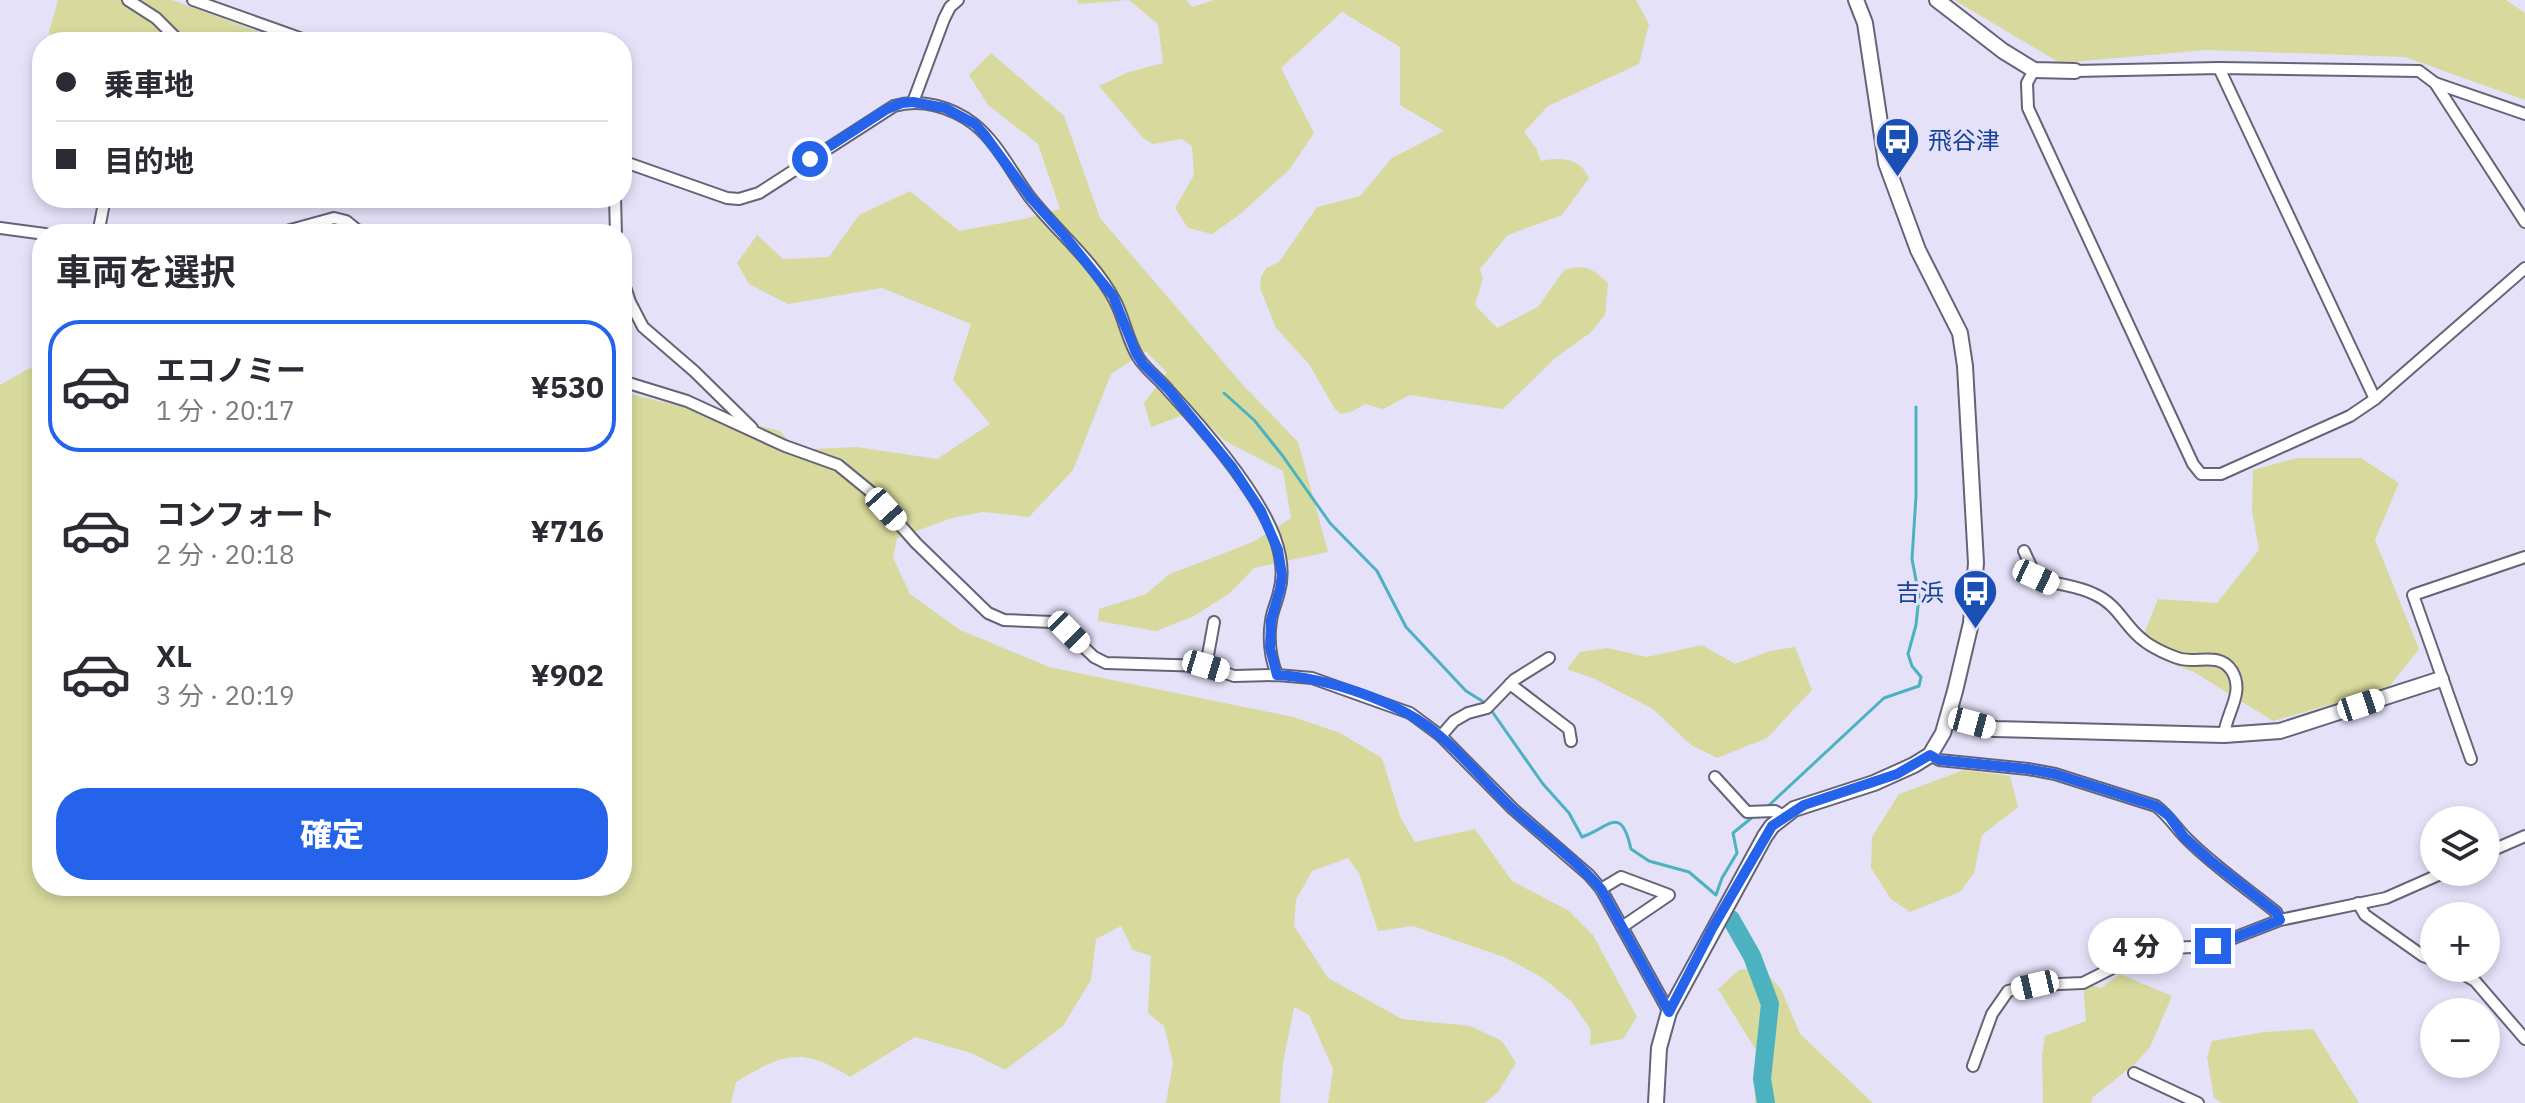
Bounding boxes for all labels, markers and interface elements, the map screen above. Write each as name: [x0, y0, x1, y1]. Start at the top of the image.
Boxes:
text: 乗車地: [104, 64, 194, 103]
bus stop icon: 飛谷津: [1873, 116, 1921, 179]
place label: 飛谷津: [1928, 124, 2000, 156]
text: 目的地: [104, 141, 194, 180]
route start: [792, 141, 828, 177]
text: 車両を選択: [56, 248, 236, 295]
icon: car: [60, 350, 132, 422]
text: エコノミー: [156, 350, 306, 389]
text: ¥530: [531, 367, 604, 406]
text: 1 分 · 20:17: [156, 393, 294, 427]
car: [861, 483, 911, 535]
icon: car: [60, 494, 132, 566]
text: コンフォート: [156, 494, 335, 533]
text: ¥716: [531, 511, 604, 550]
text: 2 分 · 20:18: [156, 537, 294, 571]
car: [2009, 556, 2063, 598]
bus stop icon: 吉浜: [1951, 568, 1999, 631]
place label: 吉浜: [1896, 576, 1944, 608]
car: [1044, 607, 1094, 657]
text: XL: [156, 636, 192, 675]
icon: car: [60, 638, 132, 710]
car: [1180, 648, 1232, 684]
text: ¥902: [531, 655, 604, 694]
text: 3 分 · 20:19: [156, 678, 294, 712]
car: [2334, 686, 2388, 724]
car: [1946, 705, 1998, 741]
button: 確定: [56, 788, 608, 880]
map controls: [2420, 806, 2500, 1078]
button: layers: [2420, 806, 2500, 886]
button: +: [2420, 902, 2500, 982]
callout: 4 分: [2089, 918, 2185, 974]
route end: [2195, 928, 2231, 964]
text: 4 分: [2112, 929, 2160, 963]
car: [2009, 968, 2061, 1002]
button: −: [2420, 998, 2500, 1078]

